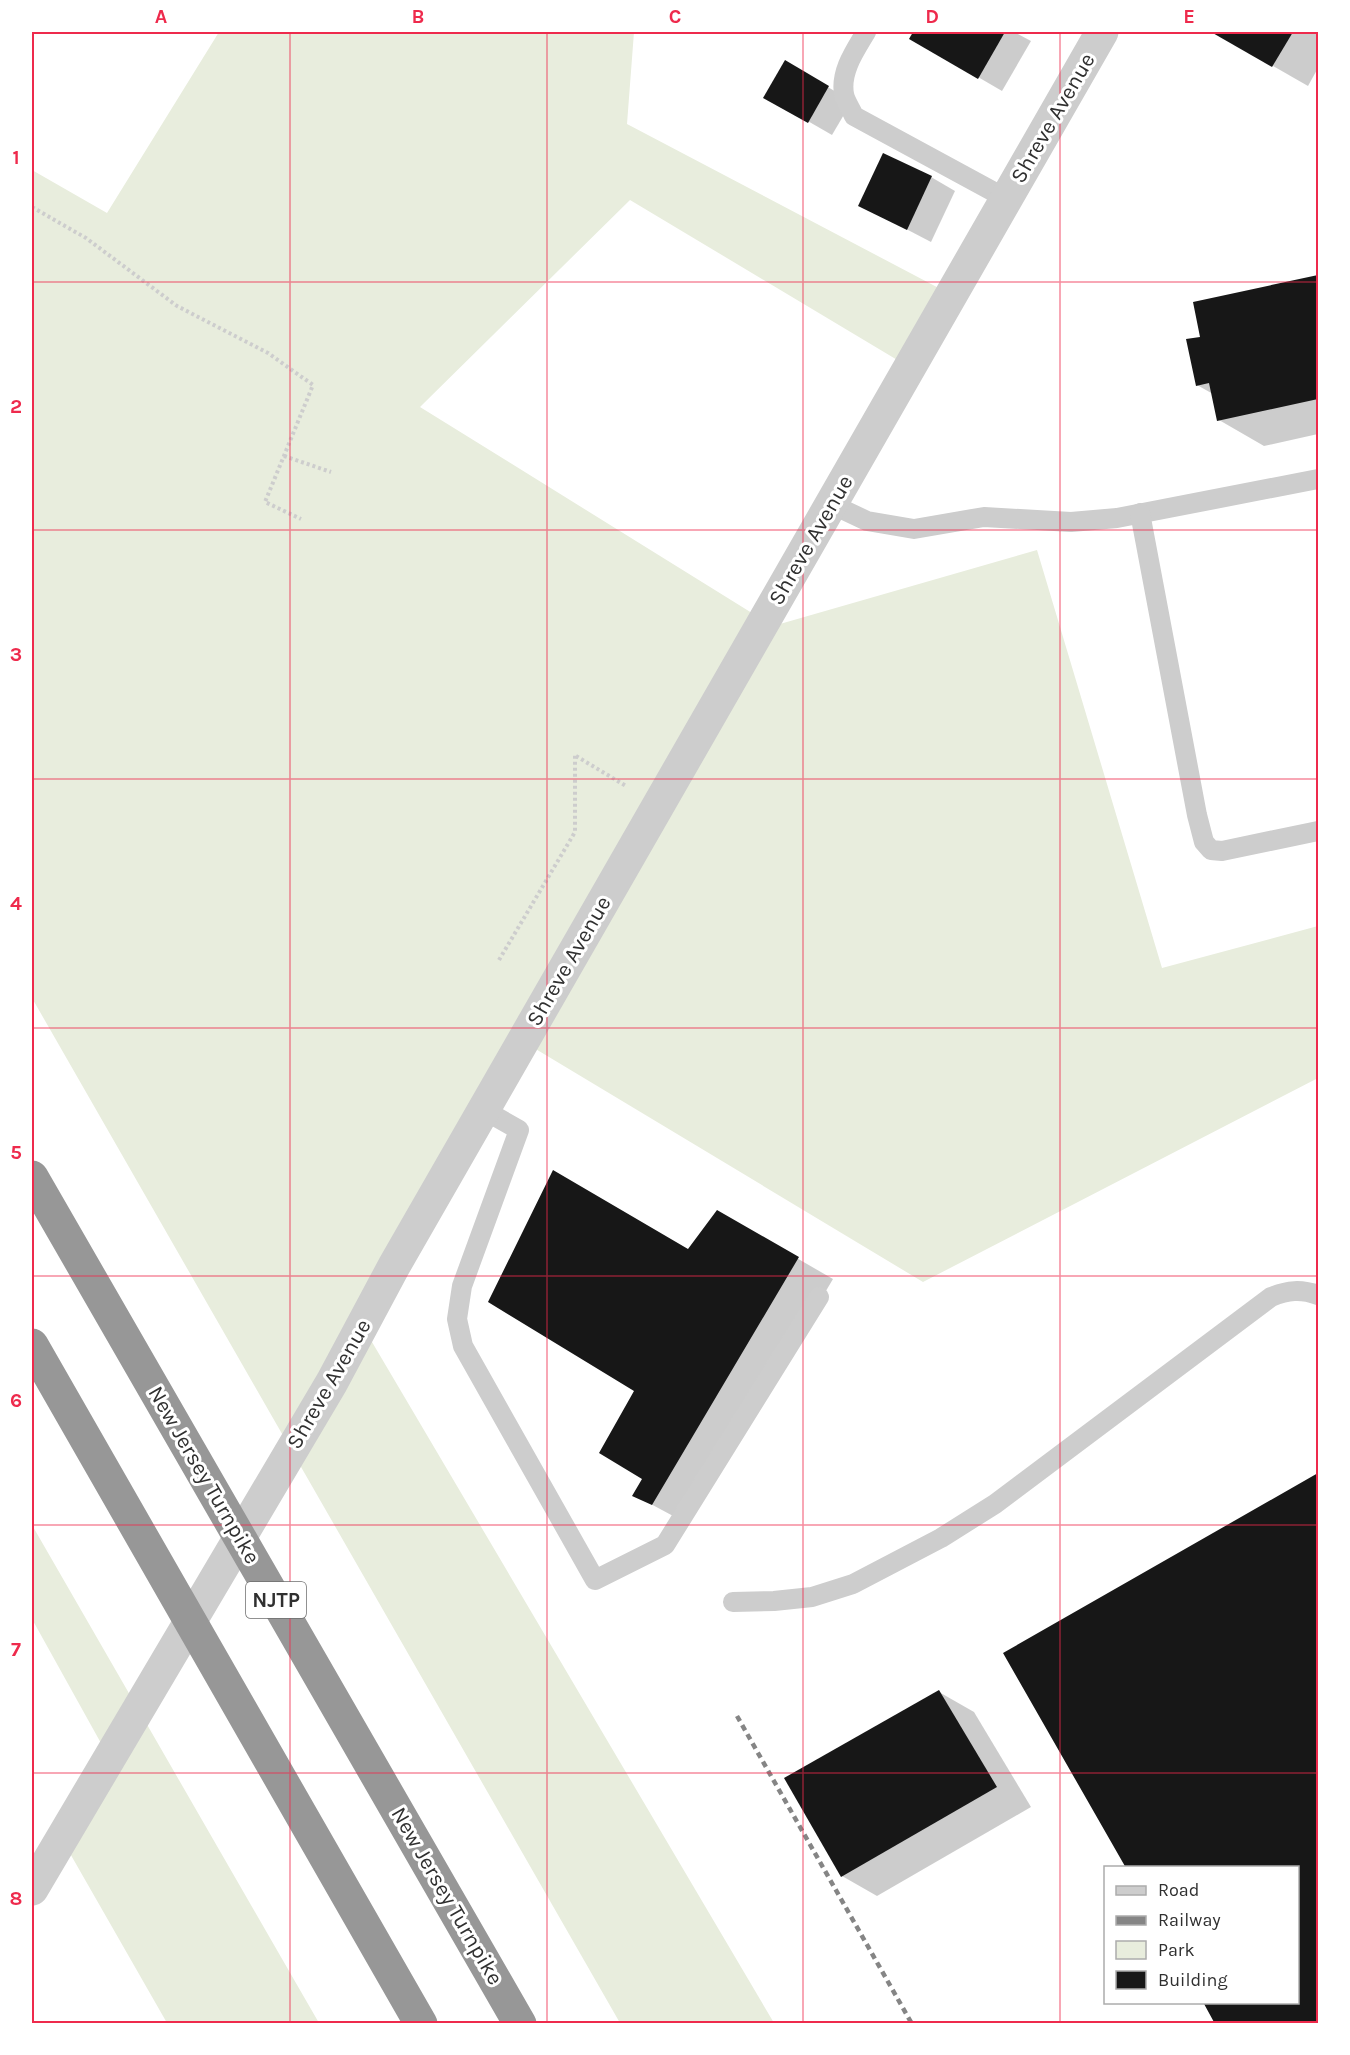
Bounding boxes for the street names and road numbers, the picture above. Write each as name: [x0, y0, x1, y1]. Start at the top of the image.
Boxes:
street label: Shreve Avenue: [1005, 48, 1101, 188]
street label: Shreve Avenue: [763, 470, 859, 610]
street label: Shreve Avenue: [521, 891, 617, 1031]
street label: Shreve Avenue: [281, 1314, 377, 1454]
street label: New Jersey Turnpike: [142, 1381, 266, 1569]
road number: NJTP: [246, 1582, 306, 1618]
street label: New Jersey Turnpike: [385, 1802, 509, 1990]

